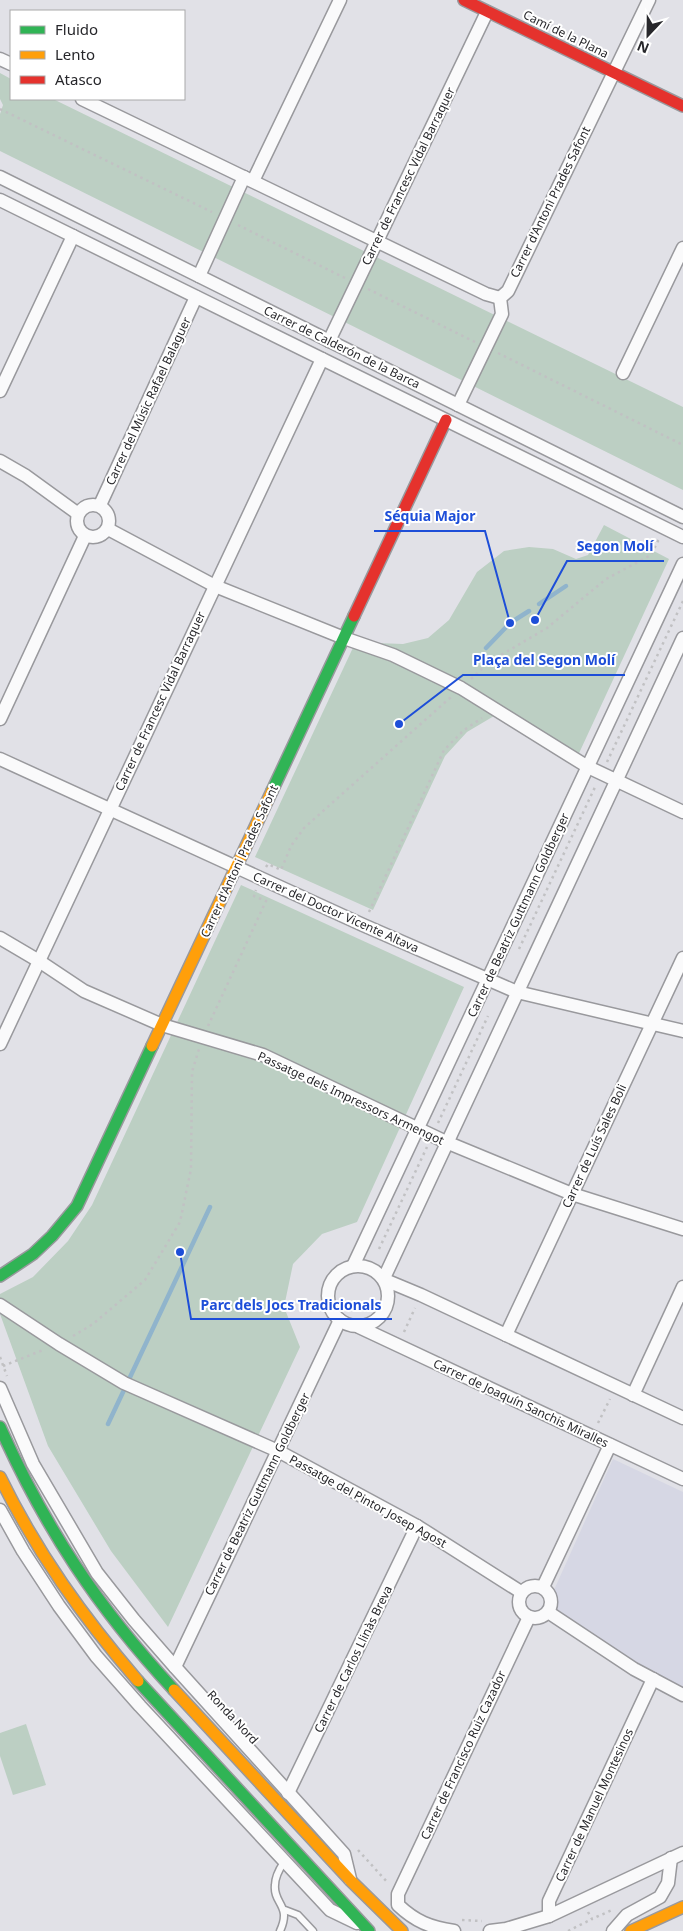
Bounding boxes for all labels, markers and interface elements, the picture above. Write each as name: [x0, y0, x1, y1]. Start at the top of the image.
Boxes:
street label: Camí de la Plana: [520, 6, 612, 62]
legend: [10, 10, 185, 100]
north arrow: [623, 10, 673, 60]
text: Fluido: [55, 19, 98, 39]
text: N: [634, 37, 652, 58]
text: Lento: [55, 44, 95, 64]
text: Atasco: [55, 69, 102, 89]
street label: Carrer de Francesc Vidal Barraquer: [357, 84, 459, 268]
street label: Carrer d'Antoni Prades Safont: [506, 123, 594, 281]
street label: Carrer de Calderón de la Barca: [261, 302, 423, 392]
street label: Carrer del Músic Rafael Balaguer: [101, 314, 195, 488]
callout: Séquia Major: [374, 502, 485, 531]
text: Séquia Major: [385, 506, 476, 525]
callout: Segon Molí: [567, 532, 664, 561]
text: Segon Molí: [577, 536, 654, 555]
street label: Carrer de Francesc Vidal Barraquer: [111, 608, 209, 794]
callout: Plaça del Segon Molí: [463, 646, 625, 675]
text: Plaça del Segon Molí: [473, 650, 616, 669]
street label: Carrer d'Antoni Prades Safont: [196, 781, 282, 940]
street label: Carrer de Beatriz Guttmann Goldberger: [463, 810, 573, 1020]
street label: Carrer del Doctor Vicente Altava: [250, 868, 422, 956]
street label: Passatge dels Impressors Armengot: [255, 1047, 447, 1149]
street label: Carrer de Luís Sales Boli: [558, 1081, 630, 1211]
callout: Parc dels Jocs Tradicionals: [191, 1290, 392, 1319]
text: Parc dels Jocs Tradicionals: [201, 1295, 381, 1314]
street label: Carrer de Joaquín Sanchis Miralles: [430, 1355, 612, 1451]
street label: Carrer de Beatriz Guttmann Goldberger: [200, 1390, 314, 1598]
street label: Passatge del Pintor Josep Agost: [286, 1451, 450, 1552]
street label: Carrer de Carlos Llinàs Breva: [310, 1582, 396, 1736]
street label: Carrer de Francisco Ruiz Cazador: [416, 1668, 510, 1842]
street label: Ronda Nord: [204, 1686, 262, 1748]
street label: Carrer de Manuel Montesinos: [551, 1725, 637, 1884]

